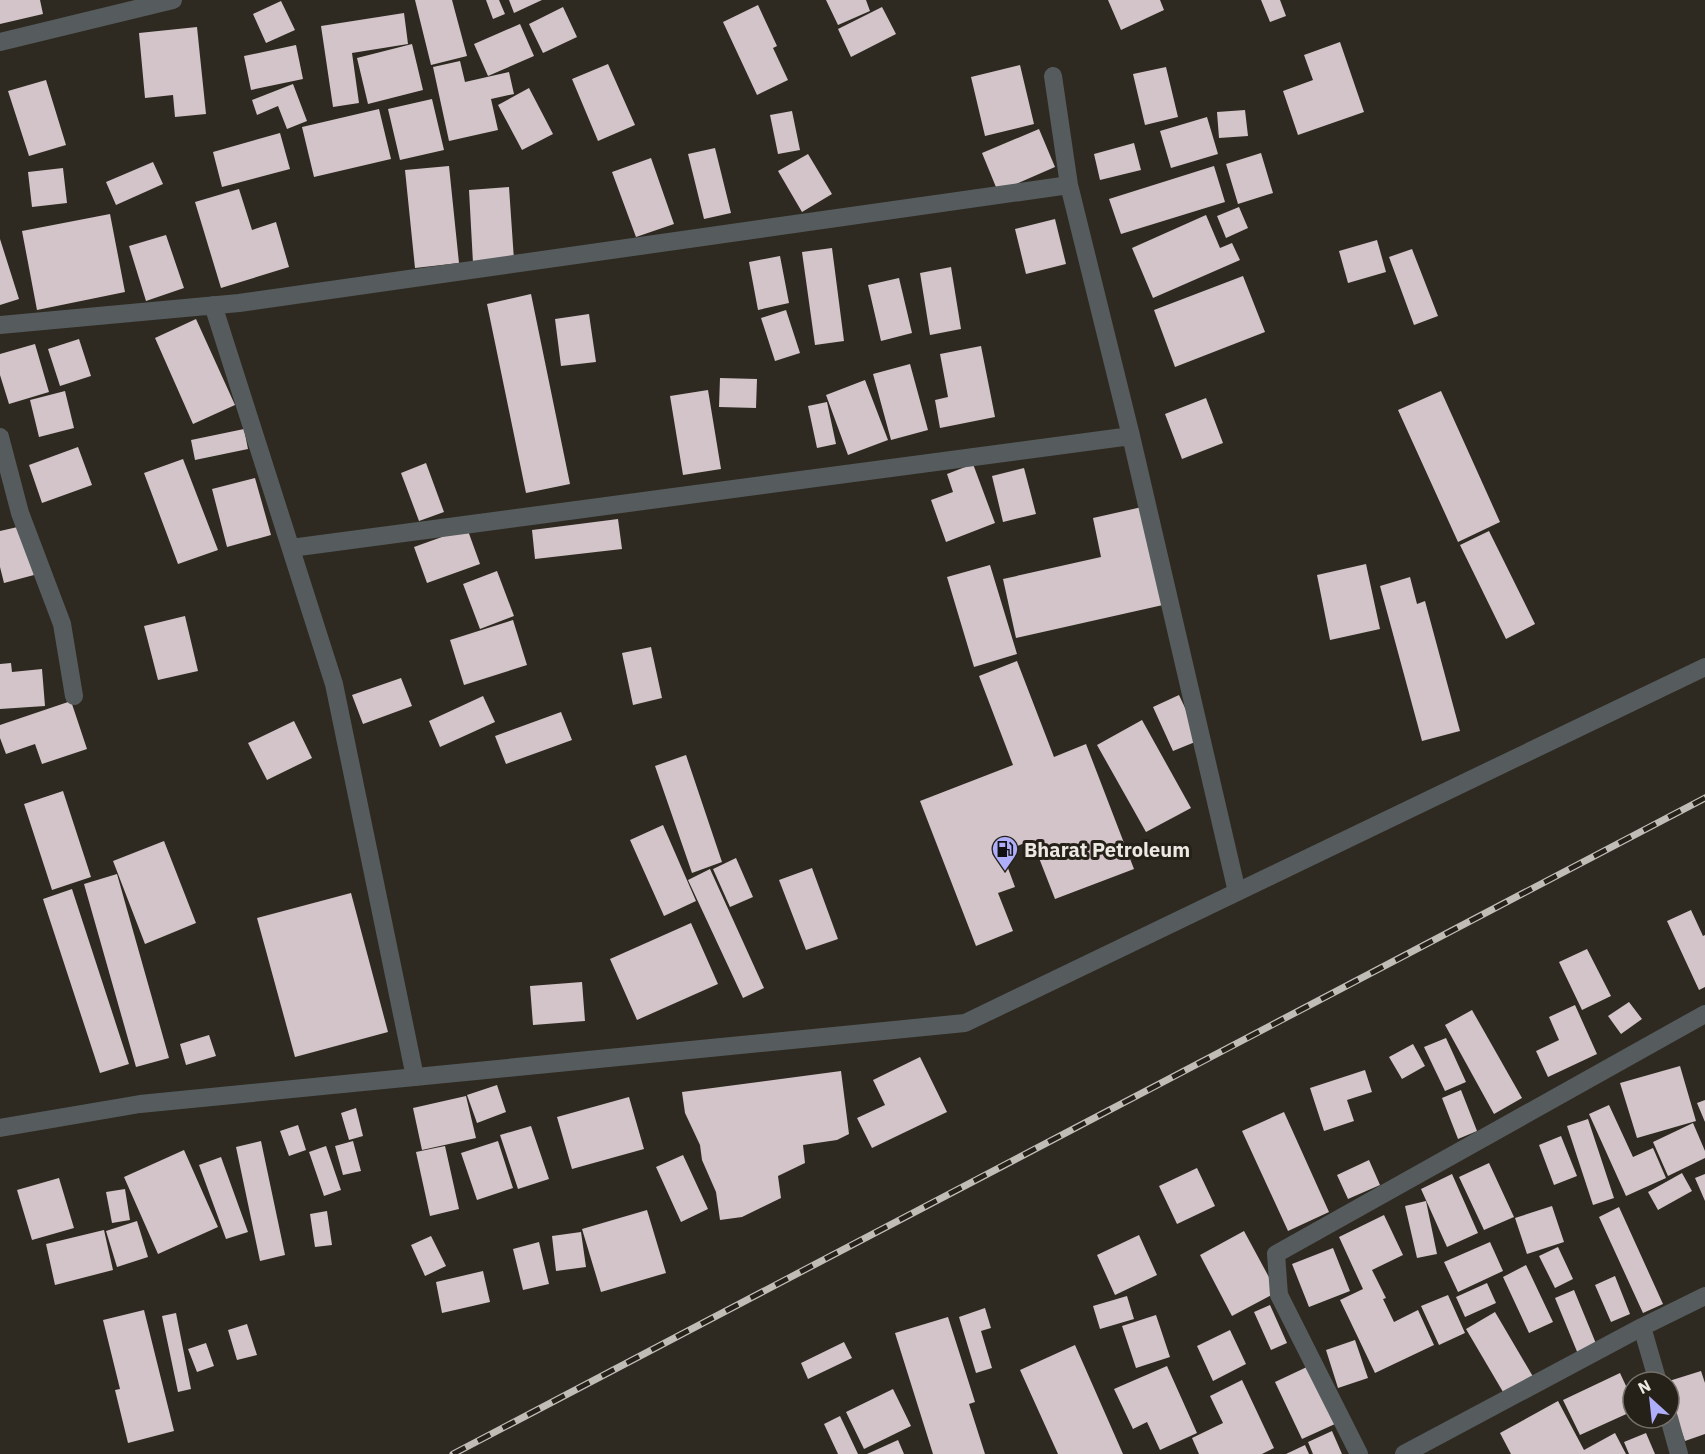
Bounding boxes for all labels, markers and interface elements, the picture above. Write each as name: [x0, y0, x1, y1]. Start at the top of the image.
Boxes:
fuel station icon: Bharat Petroleum: [990, 834, 1020, 872]
place label: Bharat Petroleum: [1024, 836, 1190, 863]
north arrow: [1621, 1370, 1681, 1430]
text: N: [1634, 1375, 1654, 1398]

